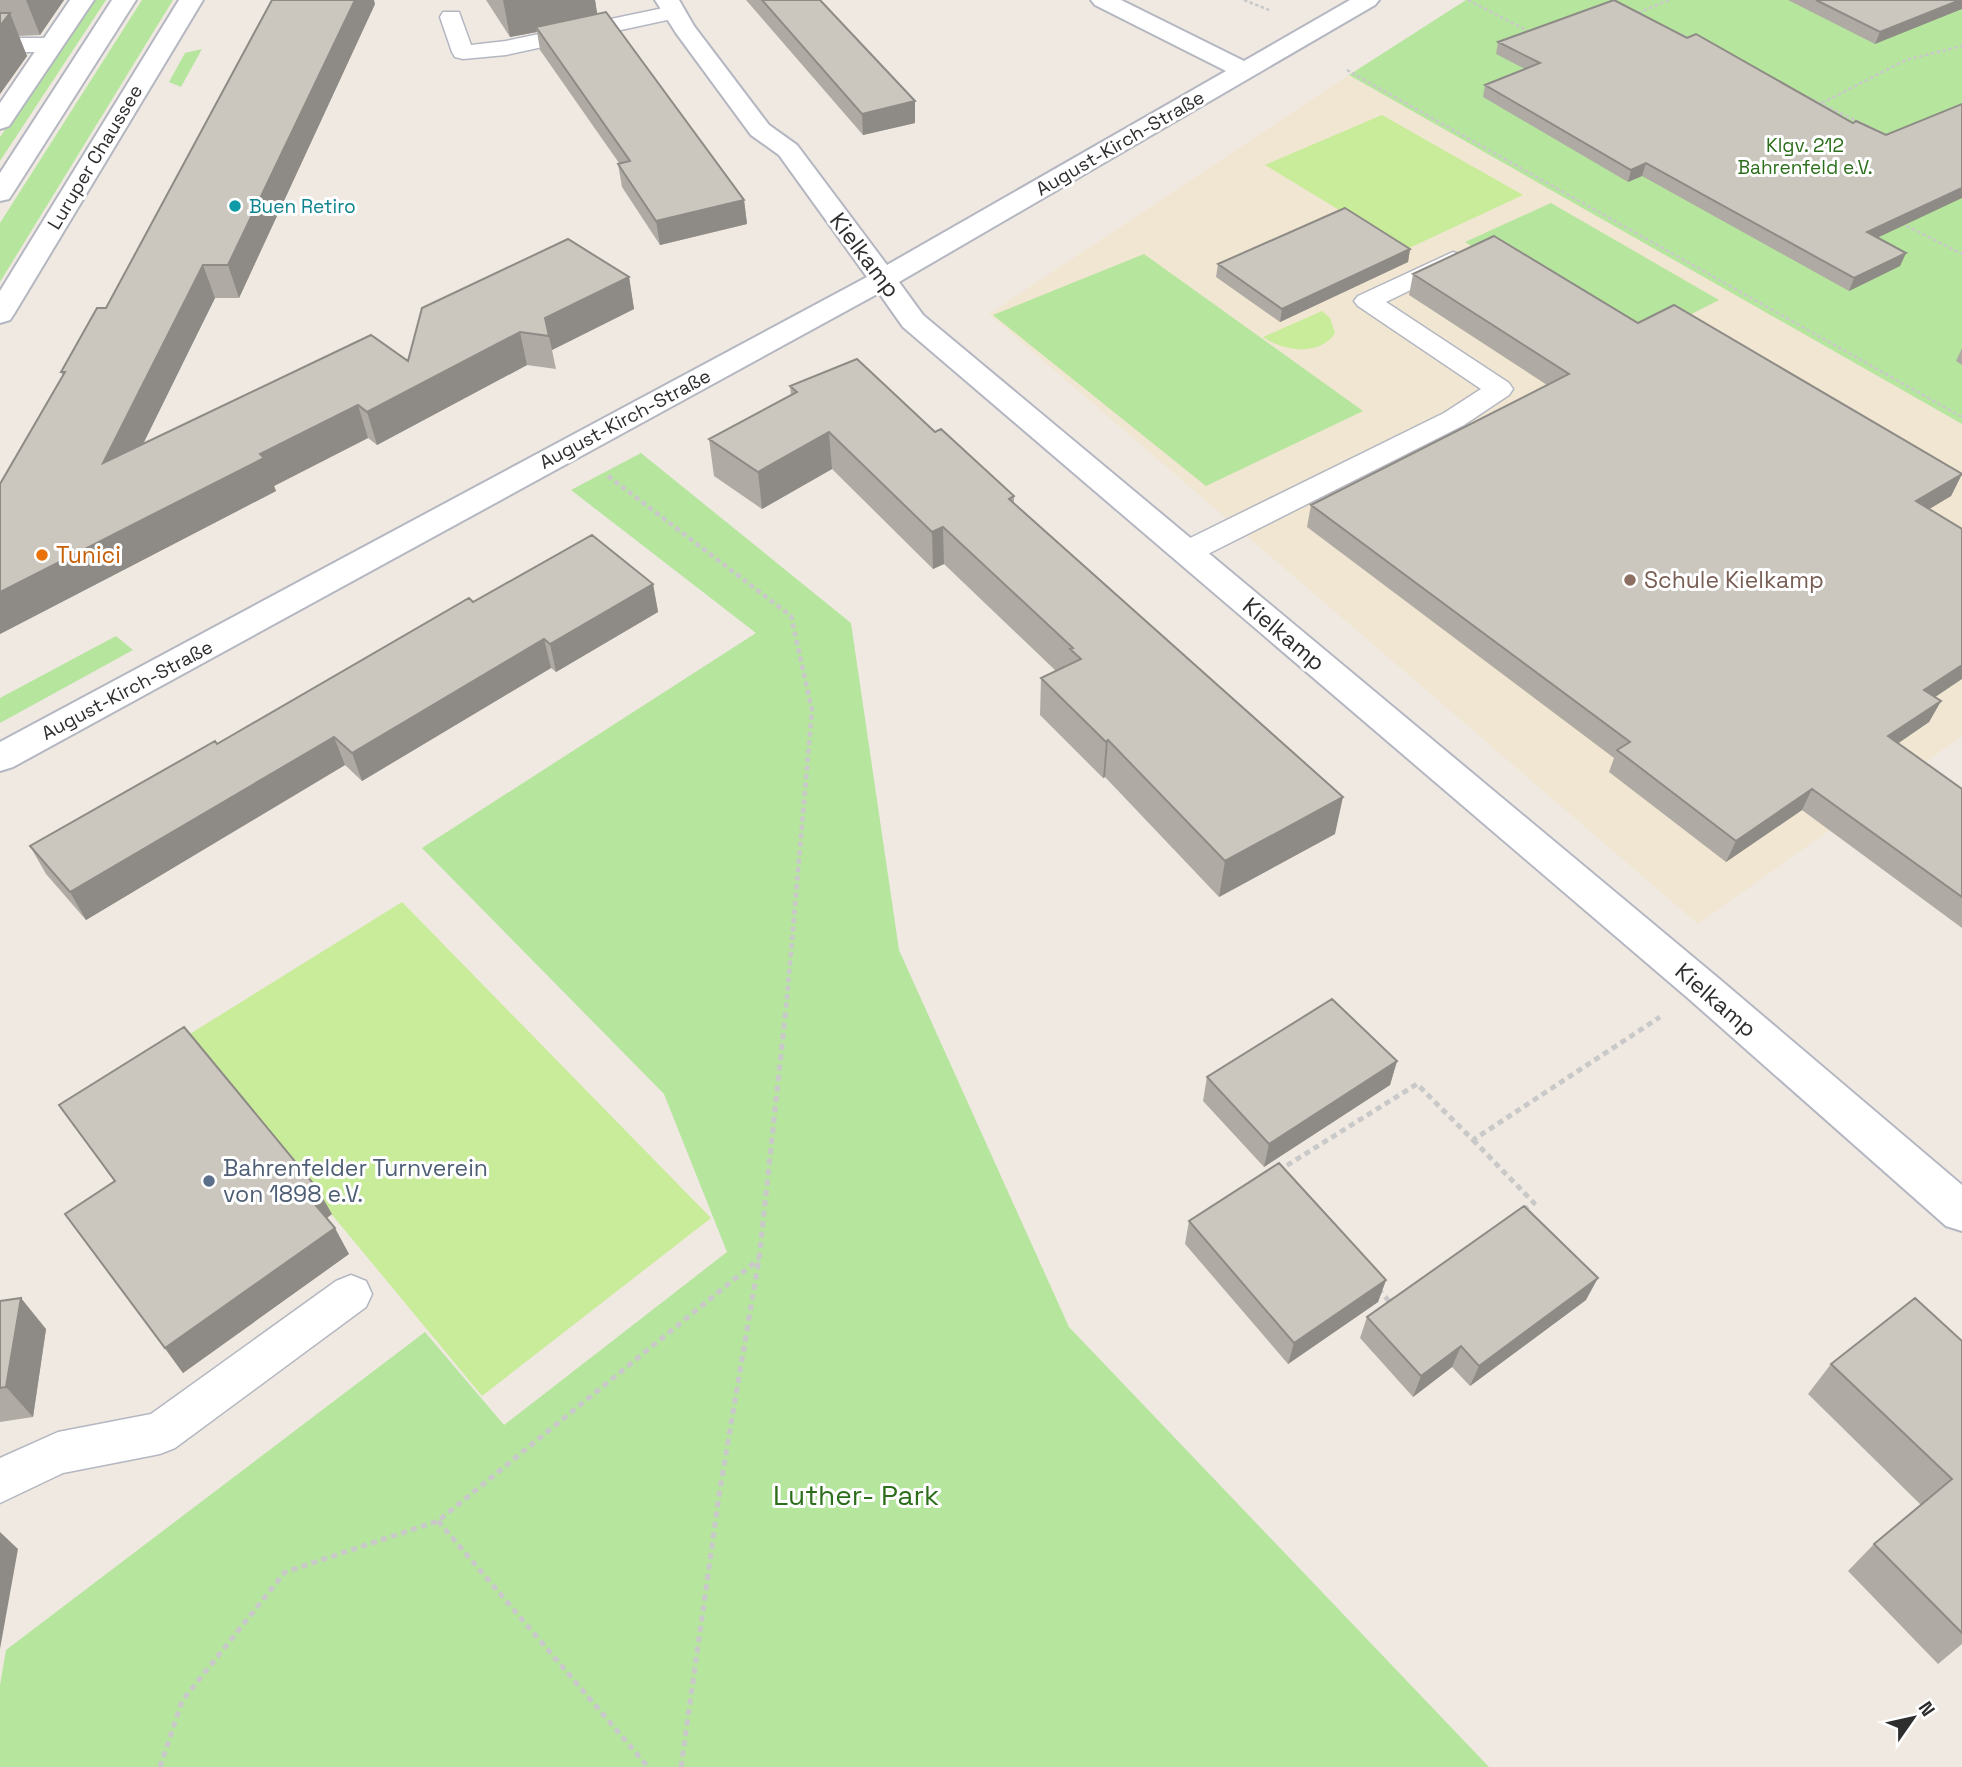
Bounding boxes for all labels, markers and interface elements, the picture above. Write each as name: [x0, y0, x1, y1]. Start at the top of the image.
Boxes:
street label: Luruper Chaussee: [42, 80, 148, 234]
street label: August-Kirch-Straße: [1031, 85, 1209, 201]
park label: Klgv. 212 Bahrenfeld e.V.: [1737, 133, 1873, 180]
place label: Buen Retiro: [249, 194, 356, 219]
marker: Buen Retiro: [227, 198, 243, 214]
street label: Kielkamp: [823, 206, 907, 304]
street label: August-Kirch-Straße: [535, 363, 715, 475]
place label: Tunici: [56, 540, 121, 570]
marker: Tunici: [34, 547, 50, 563]
place label: Schule Kielkamp: [1644, 565, 1824, 595]
marker: Schule Kielkamp: [1622, 572, 1638, 588]
street label: Kielkamp: [1236, 591, 1332, 677]
street label: August-Kirch-Straße: [37, 634, 217, 746]
street label: Kielkamp: [1669, 956, 1763, 1044]
place label: Bahrenfelder Turnverein von 1898 e.V.: [223, 1153, 488, 1209]
marker: Bahrenfelder Turnverein von 1898 e.V.: [201, 1173, 217, 1189]
park label: Luther- Park: [773, 1477, 939, 1513]
north arrow: [1878, 1683, 1948, 1753]
text: N: [1913, 1697, 1941, 1721]

